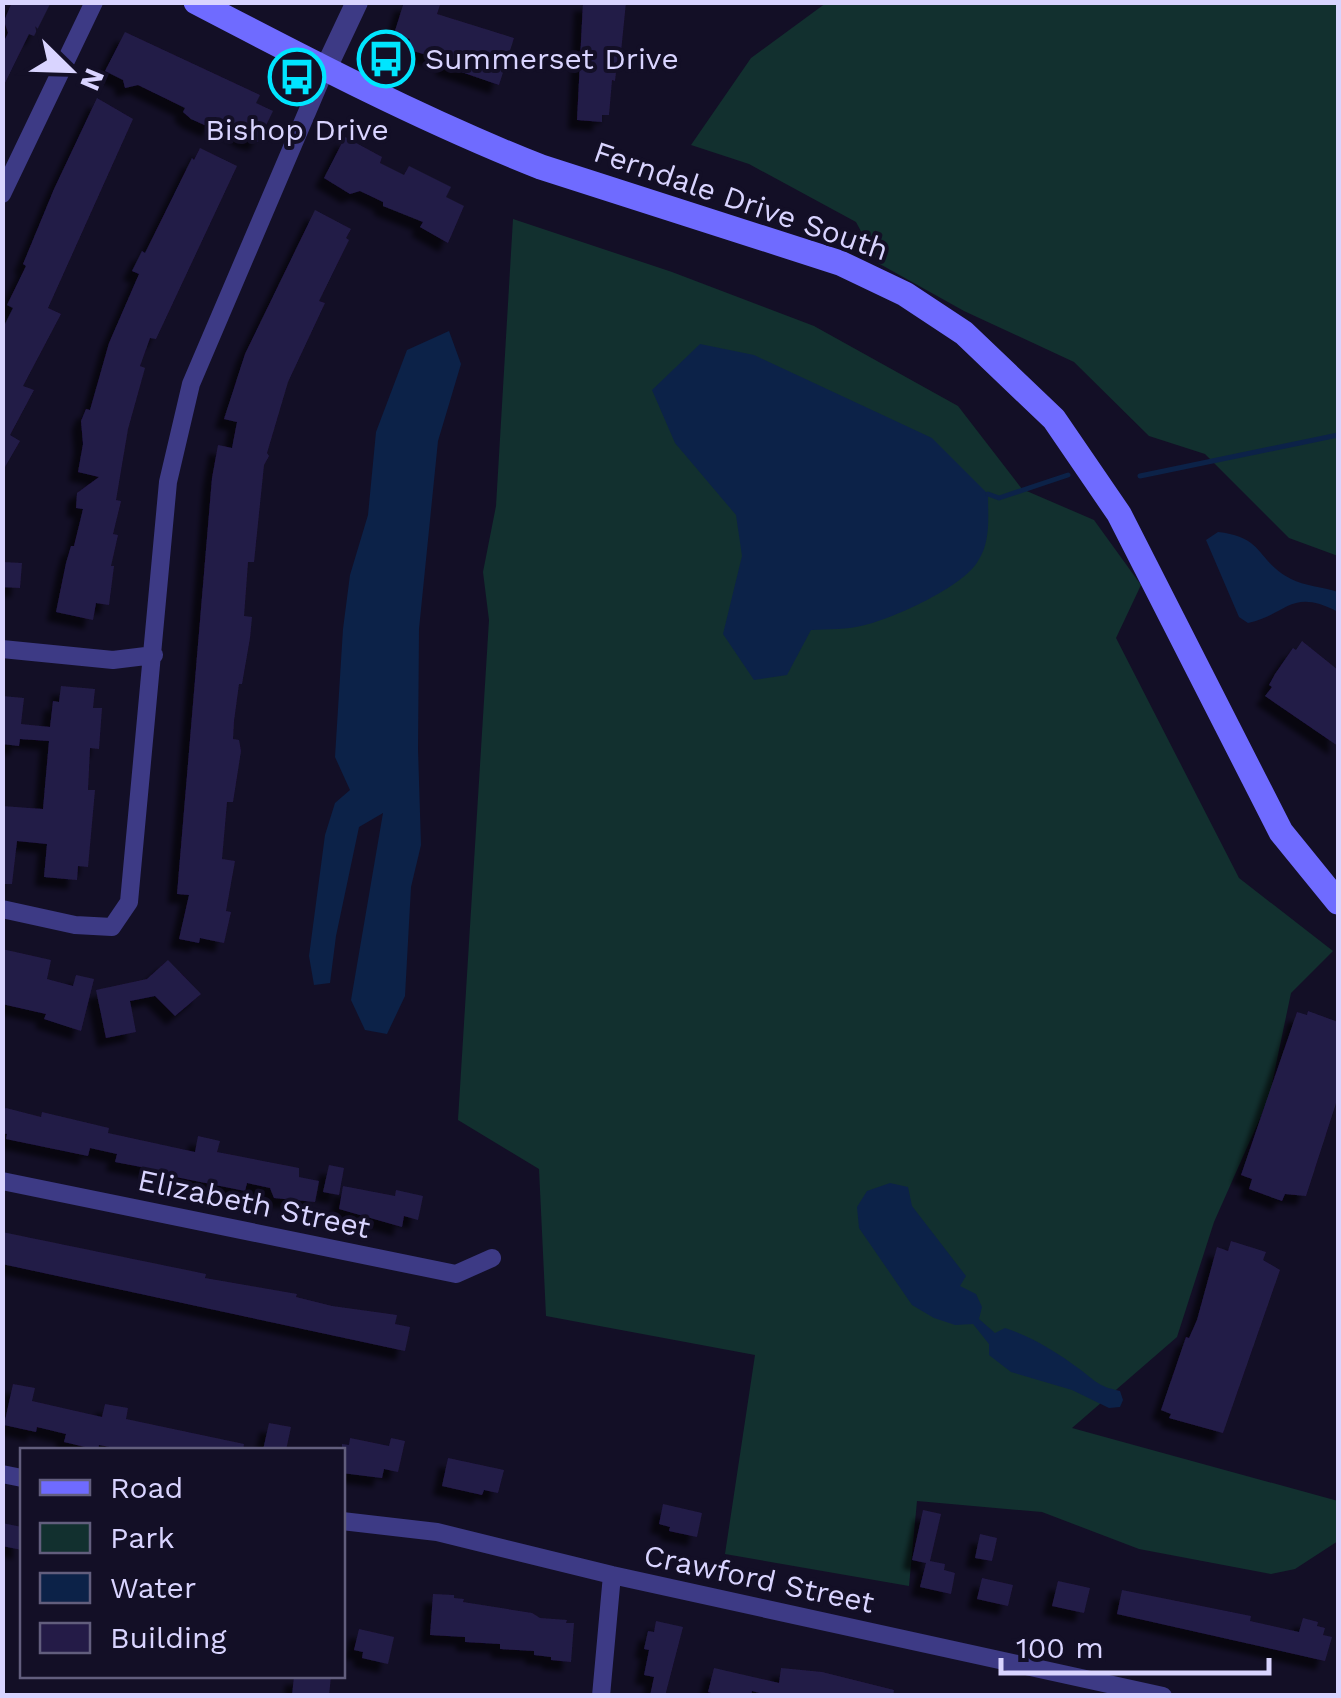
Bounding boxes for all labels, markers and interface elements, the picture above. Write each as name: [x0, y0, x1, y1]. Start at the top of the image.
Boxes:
north arrow: [20, 20, 120, 120]
bus stop icon: Summerset Drive: [356, 29, 416, 89]
place label: Summerset Drive: [425, 41, 679, 76]
bus stop icon: Bishop Drive: [267, 47, 327, 107]
text: N: [73, 64, 112, 96]
place label: Bishop Drive: [205, 112, 389, 147]
street label: Ferndale Drive South: [589, 134, 893, 267]
street label: Elizabeth Street: [135, 1162, 374, 1245]
legend: [20, 1448, 345, 1678]
text: Road: [110, 1470, 183, 1505]
text: Park: [110, 1520, 175, 1555]
street label: Crawford Street: [641, 1537, 878, 1620]
text: Water: [110, 1570, 196, 1605]
scale bar: [1001, 1613, 1268, 1675]
text: Building: [110, 1620, 227, 1655]
text: 100 m: [1016, 1630, 1104, 1665]

